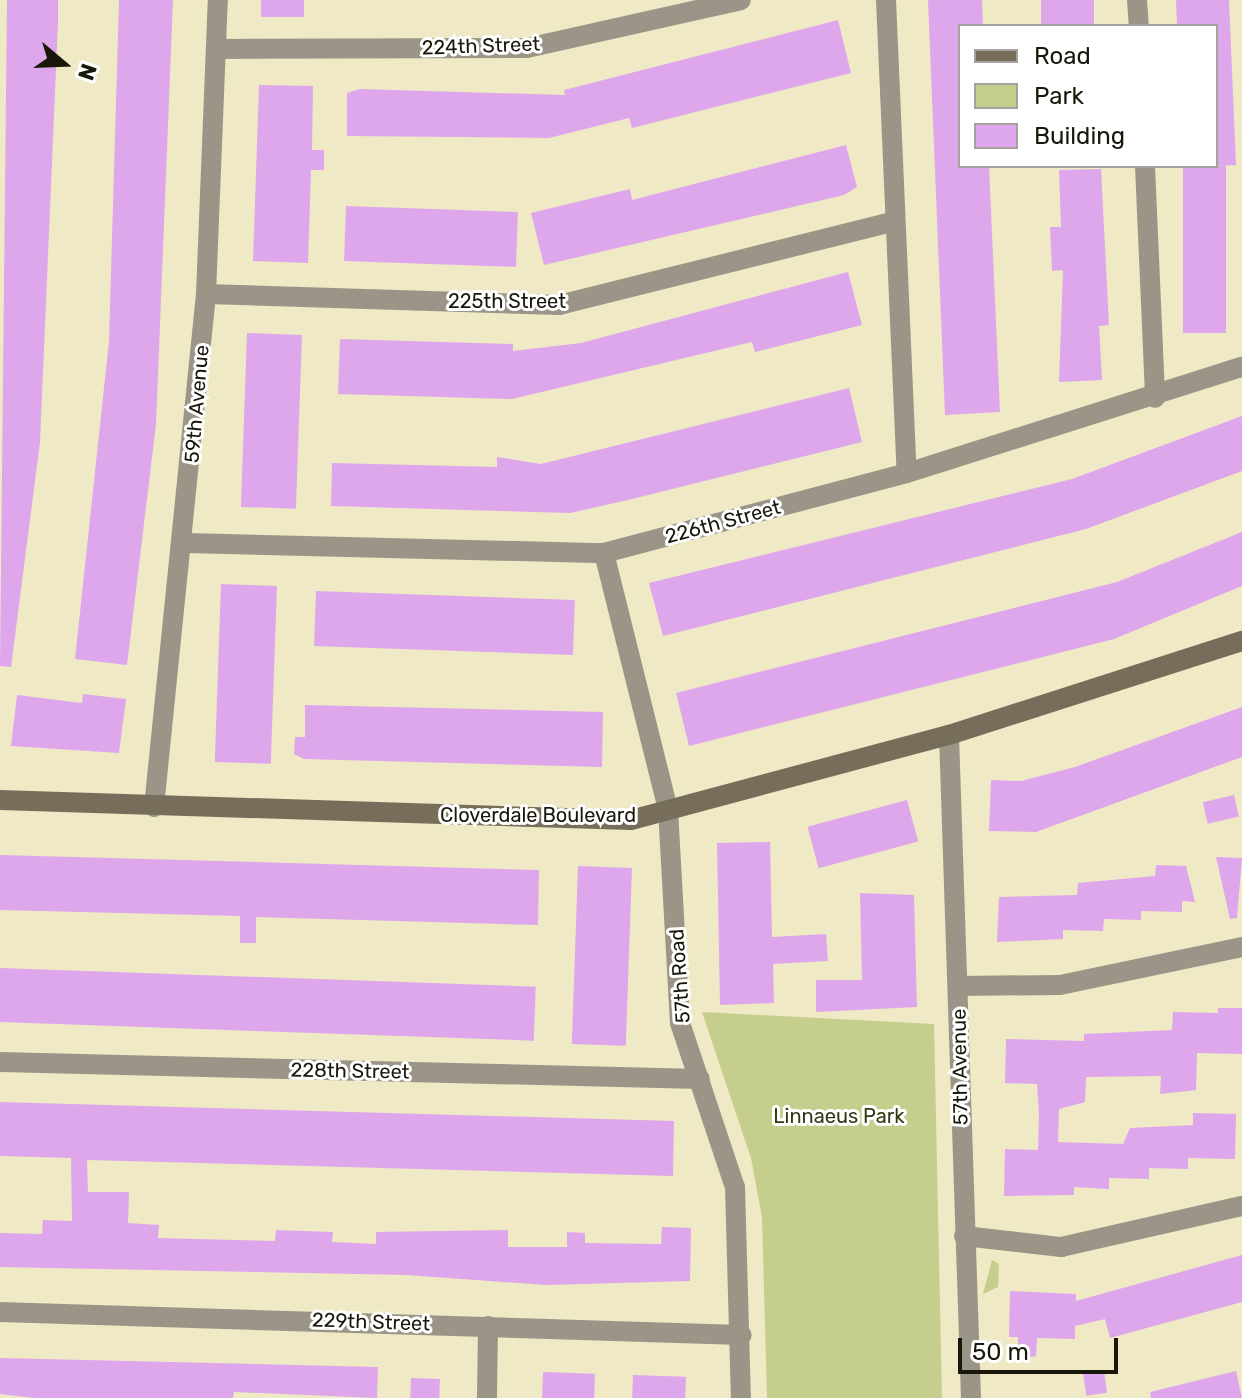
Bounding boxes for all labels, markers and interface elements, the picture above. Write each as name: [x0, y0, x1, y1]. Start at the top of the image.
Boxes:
north arrow: [24, 24, 104, 104]
legend: [958, 24, 1218, 168]
street label: 224th Street: [421, 32, 541, 60]
text: Road: [1034, 42, 1091, 70]
text: N: [72, 60, 103, 84]
text: Park: [1034, 82, 1084, 110]
text: Building: [1034, 122, 1125, 150]
street label: 225th Street: [448, 289, 566, 313]
street label: 59th Avenue: [180, 344, 214, 464]
street label: 226th Street: [663, 495, 783, 549]
street label: Cloverdale Boulevard: [440, 803, 636, 827]
street label: 57th Road: [665, 928, 695, 1024]
street label: 57th Avenue: [947, 1008, 973, 1126]
street label: 228th Street: [290, 1058, 410, 1084]
park label: Linnaeus Park: [773, 1104, 905, 1128]
street label: 229th Street: [312, 1308, 430, 1336]
scale bar: [962, 1322, 1122, 1372]
text: 50 m: [972, 1338, 1029, 1366]

